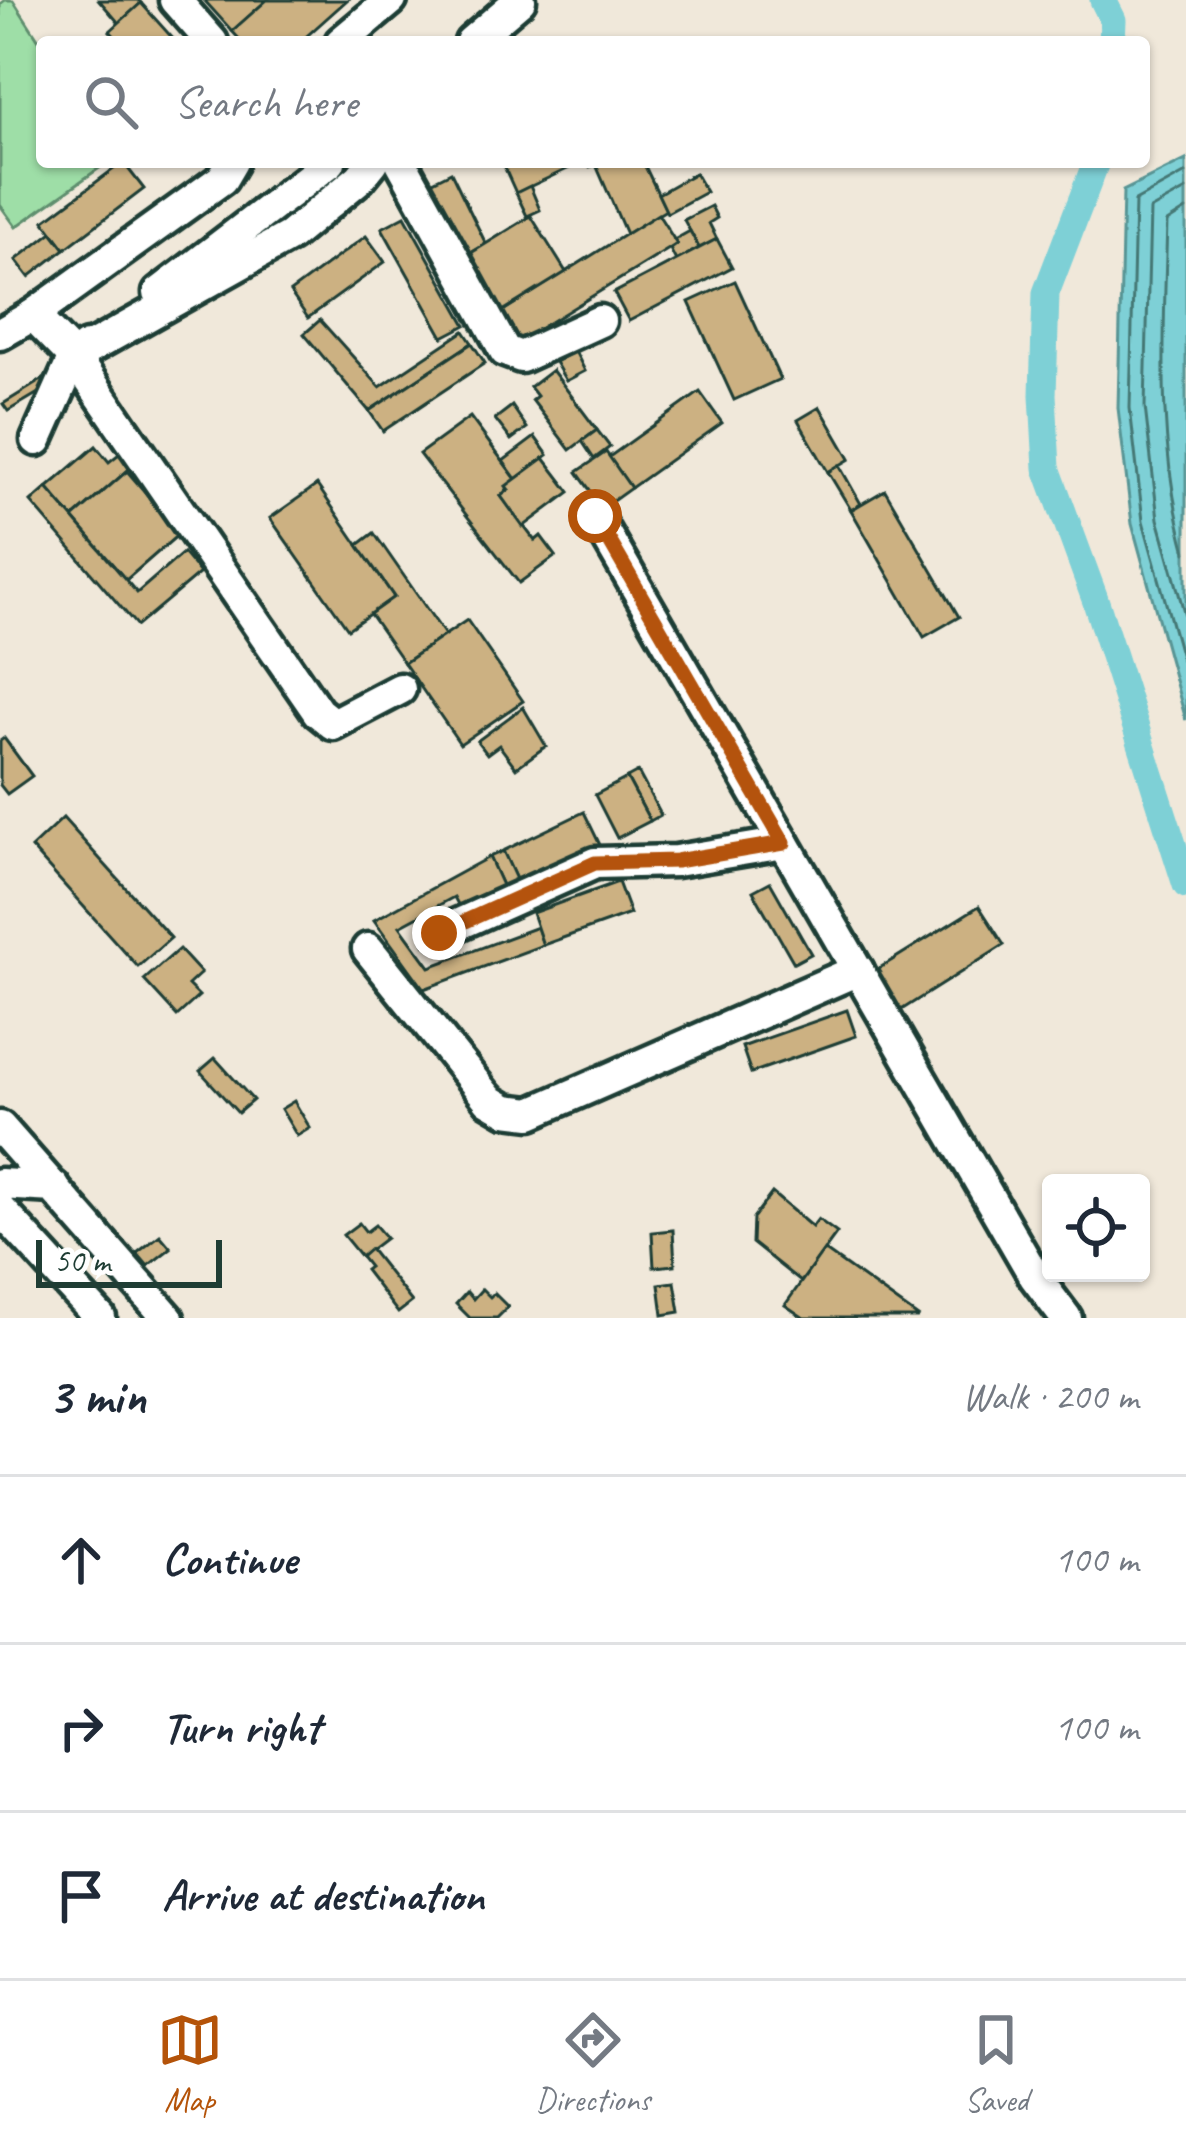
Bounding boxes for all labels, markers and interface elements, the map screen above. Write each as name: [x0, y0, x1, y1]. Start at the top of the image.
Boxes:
search box: [36, 36, 1150, 168]
icon: search: [78, 69, 144, 135]
text: Search here: [174, 74, 357, 131]
route start: [568, 489, 622, 543]
route end: [412, 906, 466, 960]
map controls: [1042, 1174, 1150, 1282]
button: locate: [1042, 1174, 1150, 1282]
scale bar: [36, 1234, 222, 1287]
text: 50 m: [54, 1240, 110, 1282]
text: 3 min: [48, 1364, 146, 1428]
text: Walk · 200 m: [962, 1372, 1138, 1421]
icon: ahead: [48, 1527, 114, 1593]
text: Continue: [162, 1531, 296, 1588]
text: 100 m: [1054, 1535, 1138, 1584]
icon: right: [48, 1695, 114, 1761]
text: Turn right: [162, 1699, 320, 1756]
text: 100 m: [1054, 1703, 1138, 1752]
icon: arrive: [48, 1863, 114, 1929]
text: Arrive at destination: [162, 1867, 484, 1924]
tab: Map: [157, 2007, 223, 2121]
tab: Directions: [536, 2007, 650, 2121]
tab: Saved: [963, 2007, 1029, 2121]

